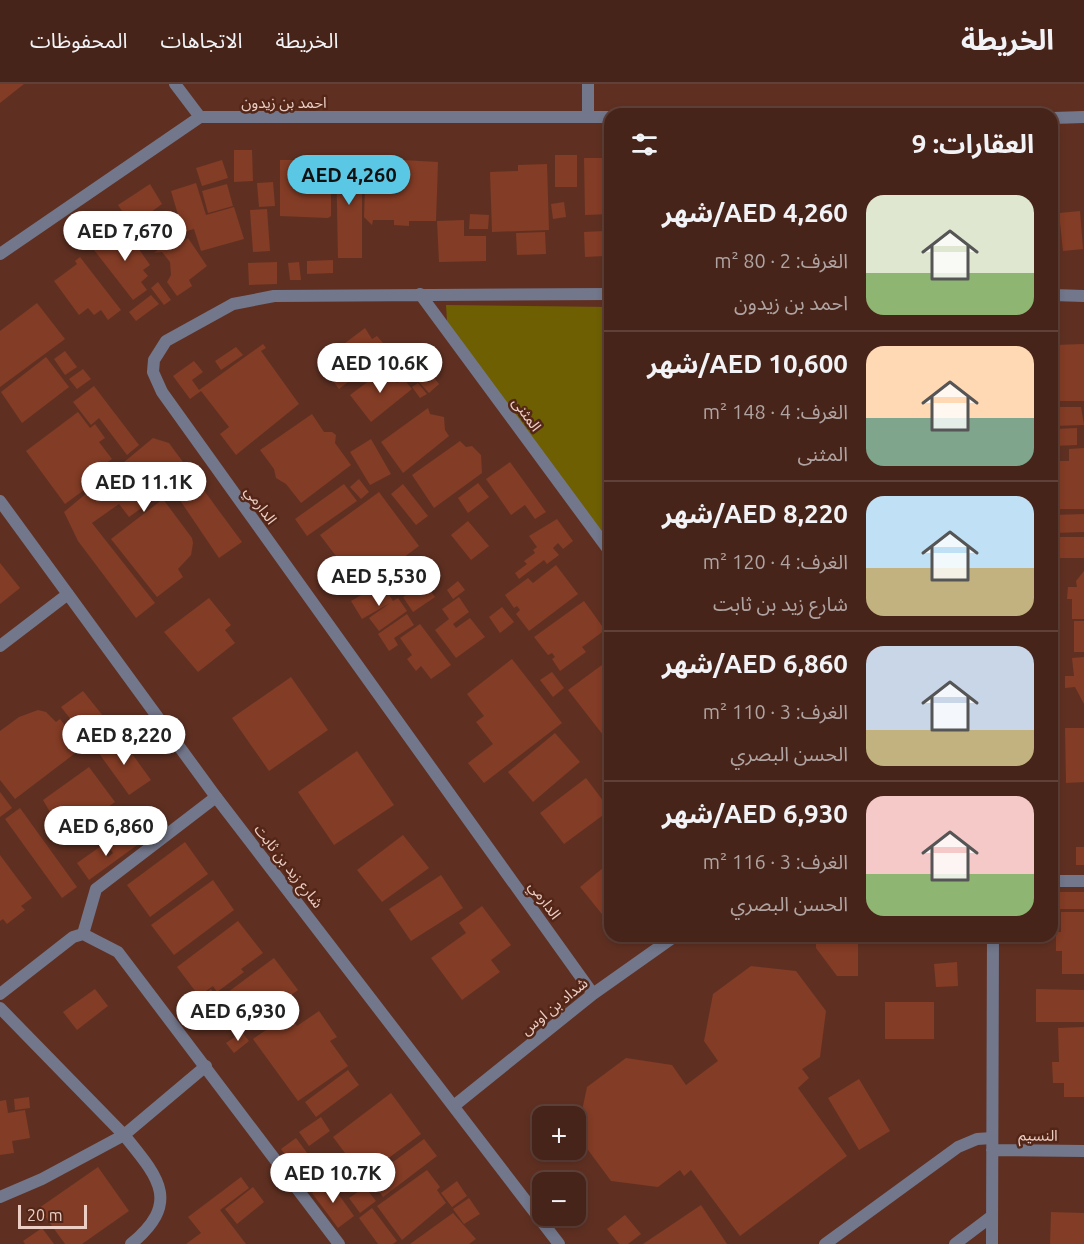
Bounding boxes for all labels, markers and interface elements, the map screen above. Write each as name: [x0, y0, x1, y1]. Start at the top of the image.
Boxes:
text: الخريطة: [961, 24, 1054, 55]
text: المحفوظات: [30, 28, 127, 52]
text: الاتجاهات: [160, 28, 242, 52]
text: الخريطة: [275, 28, 338, 52]
street label: احمد بن زيدون: [241, 94, 327, 112]
icon: filters: [628, 128, 661, 161]
text: العقارات: 9: [912, 129, 1034, 158]
pin: AED 4,260: [280, 155, 418, 206]
text: AED 4,260: [301, 163, 397, 186]
text: AED 4,260/شهر: [662, 198, 848, 227]
pin: AED 7,670: [56, 211, 194, 262]
text: AED 7,670: [77, 219, 173, 242]
icon: home: [914, 219, 986, 291]
text: الغرف: 2 · 80 m²: [714, 249, 848, 272]
text: احمد بن زيدون: [734, 291, 848, 314]
pin: AED 10.6K: [311, 343, 449, 394]
text: AED 10,600/شهر: [647, 349, 848, 378]
text: AED 10.6K: [331, 351, 429, 374]
icon: home: [914, 370, 986, 442]
street label: المثنى: [508, 394, 545, 435]
text: الغرف: 4 · 148 m²: [703, 400, 848, 423]
text: المثنى: [797, 442, 848, 465]
pin: AED 11.1K: [75, 462, 213, 513]
text: AED 11.1K: [95, 470, 193, 493]
street label: الدارمي: [239, 483, 280, 529]
text: AED 8,220/شهر: [662, 499, 848, 528]
icon: home: [914, 520, 986, 592]
text: الغرف: 4 · 120 m²: [703, 550, 848, 573]
pin: AED 5,530: [310, 556, 448, 607]
text: AED 5,530: [331, 564, 427, 587]
text: شارع زيد بن ثابت: [713, 592, 848, 615]
text: AED 6,860/شهر: [662, 649, 848, 678]
icon: home: [914, 670, 986, 742]
text: الغرف: 3 · 110 m²: [703, 700, 848, 723]
pin: AED 8,220: [55, 715, 193, 766]
text: AED 8,220: [76, 723, 172, 746]
text: الحسن البصري: [730, 742, 848, 765]
text: AED 6,930/شهر: [662, 799, 848, 828]
pin: AED 6,860: [37, 806, 175, 857]
text: AED 6,860: [58, 814, 154, 837]
icon: home: [914, 820, 986, 892]
street label: شارع زيد بن ثابت: [248, 821, 327, 914]
text: الغرف: 3 · 116 m²: [703, 850, 848, 873]
street label: الدارمي: [523, 878, 564, 924]
text: الحسن البصري: [730, 892, 848, 915]
street label: شداد بن اوس: [517, 974, 592, 1039]
pin: AED 6,930: [169, 991, 307, 1042]
text: AED 6,930: [190, 999, 286, 1022]
map controls: [532, 1106, 586, 1226]
button: +: [532, 1106, 586, 1160]
street label: النسيم: [1018, 1126, 1058, 1147]
pin: AED 10.7K: [264, 1153, 402, 1204]
text: AED 10.7K: [284, 1161, 382, 1184]
button: −: [532, 1172, 586, 1226]
scale bar: [18, 1202, 87, 1230]
text: 20 m: [27, 1206, 63, 1224]

